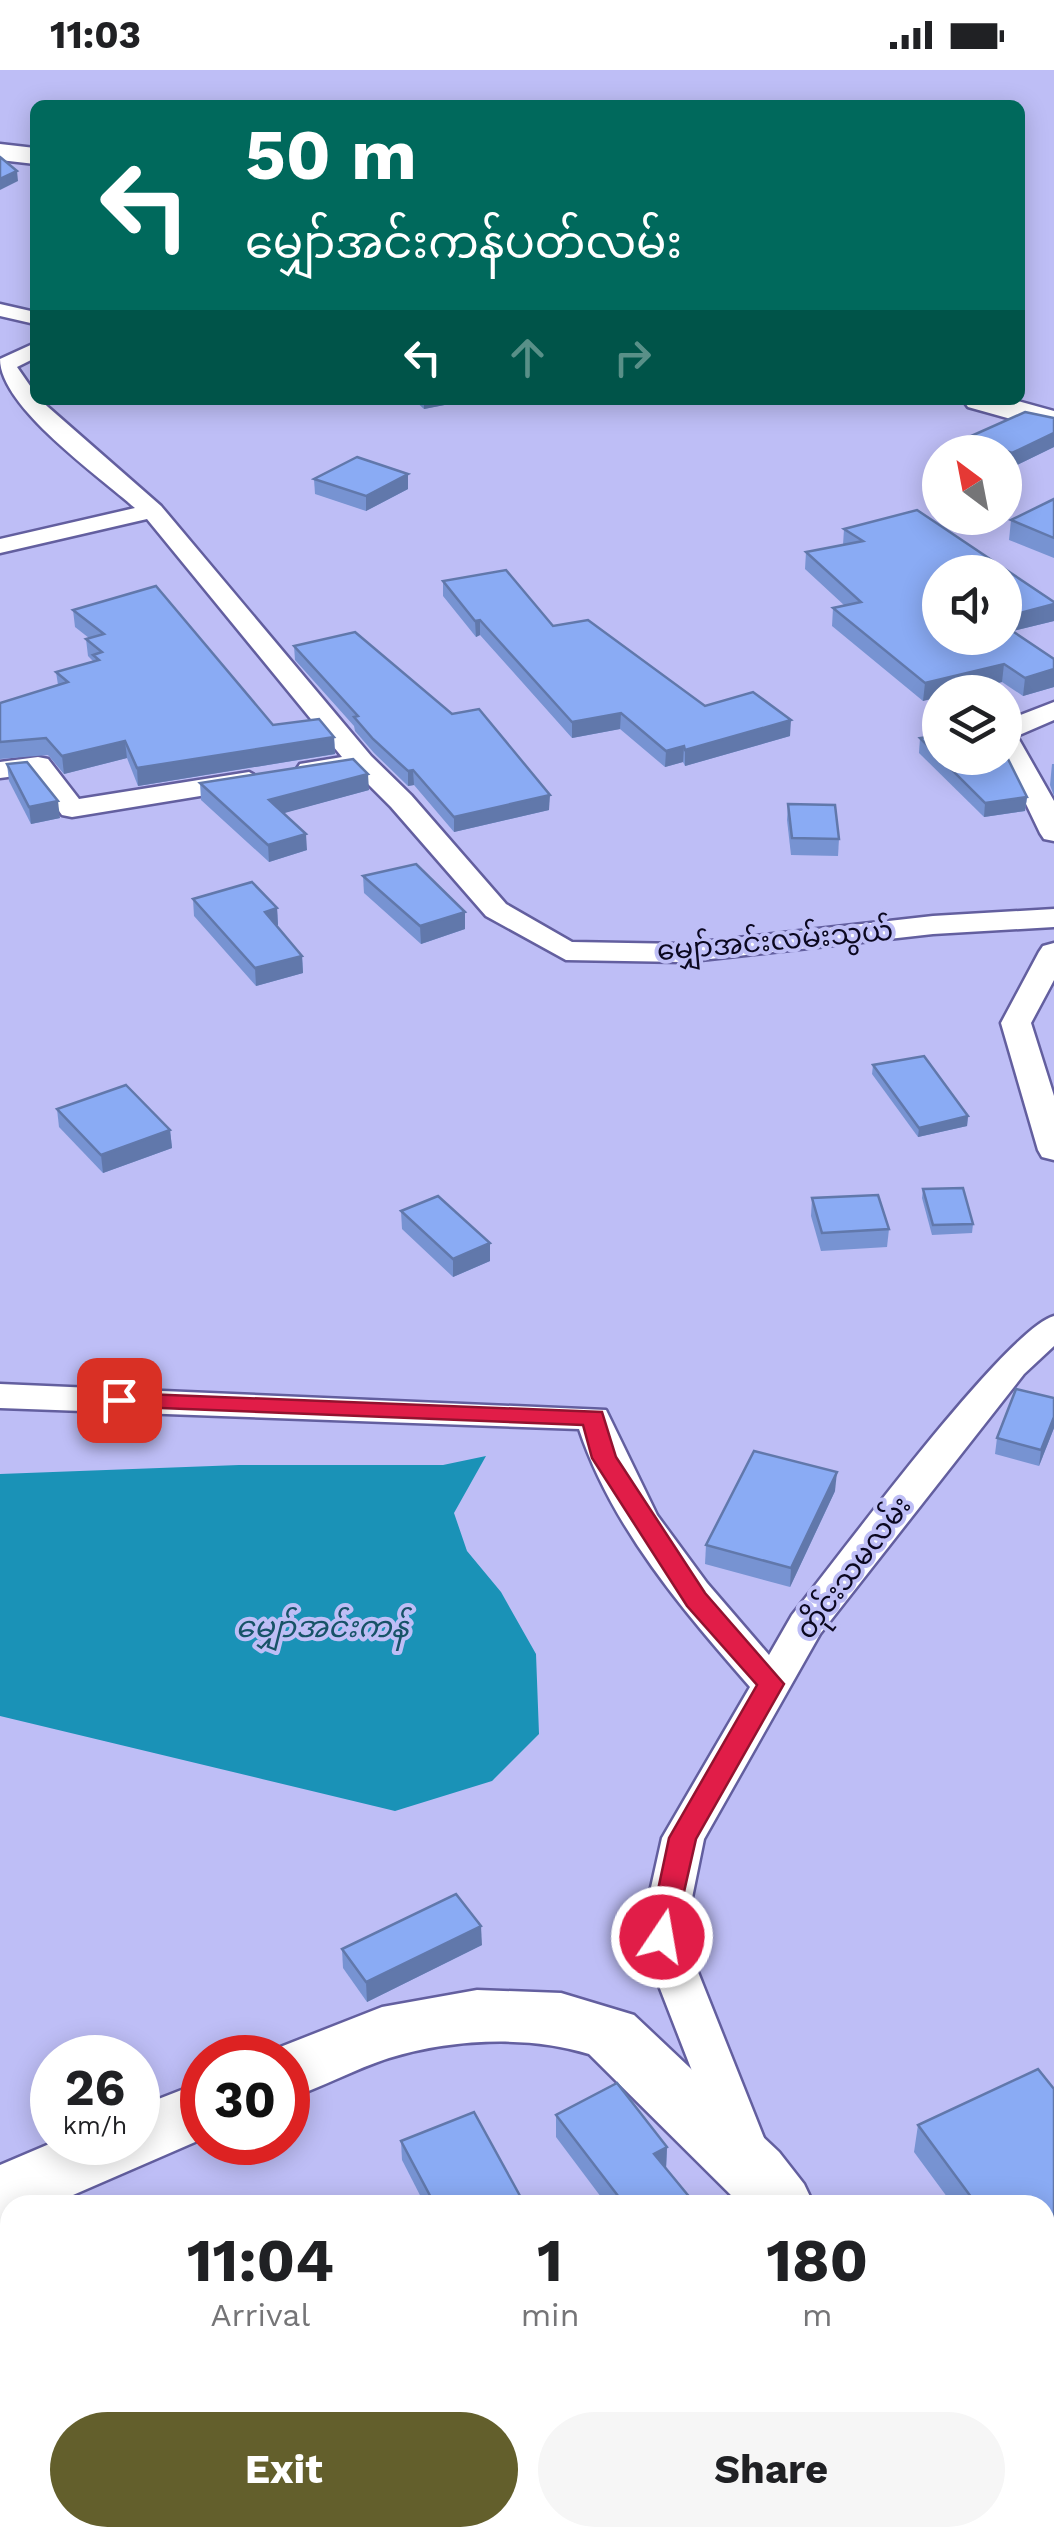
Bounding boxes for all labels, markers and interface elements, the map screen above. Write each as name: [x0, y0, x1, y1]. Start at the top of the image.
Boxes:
text: 11:03: [50, 13, 141, 57]
text: 50 m: [245, 114, 417, 196]
icon: left: [80, 140, 210, 270]
text: မျှော်အင်းကန်ပတ်လမ်း: [245, 216, 682, 269]
icon: left: [395, 330, 450, 385]
icon: ahead: [500, 330, 555, 385]
icon: right: [605, 330, 660, 385]
north arrow: [922, 435, 1022, 535]
map controls: [922, 435, 1022, 775]
button: sound: [922, 555, 1022, 655]
button: layers: [922, 675, 1022, 775]
street label: မျှော်အင်းလမ်းသွယ်: [655, 912, 895, 973]
pin: [77, 1358, 162, 1443]
icon: arrive: [92, 1373, 147, 1428]
street label: တိုင်းသမလမ်း: [787, 1488, 923, 1649]
water label: မျှော်အင်းကန်: [236, 1606, 413, 1652]
position arrow: [610, 1885, 714, 1989]
speed limit sign: 30: [180, 2035, 310, 2165]
text: 26: [65, 2058, 125, 2117]
text: km/h: [63, 2111, 127, 2140]
text: 11:04: [187, 2225, 334, 2296]
text: 1: [537, 2225, 563, 2296]
text: 180: [766, 2225, 868, 2296]
text: Arrival: [210, 2296, 310, 2334]
text: min: [521, 2296, 579, 2334]
text: m: [802, 2296, 832, 2334]
button: Exit: [50, 2412, 518, 2527]
button: Share: [538, 2412, 1005, 2527]

